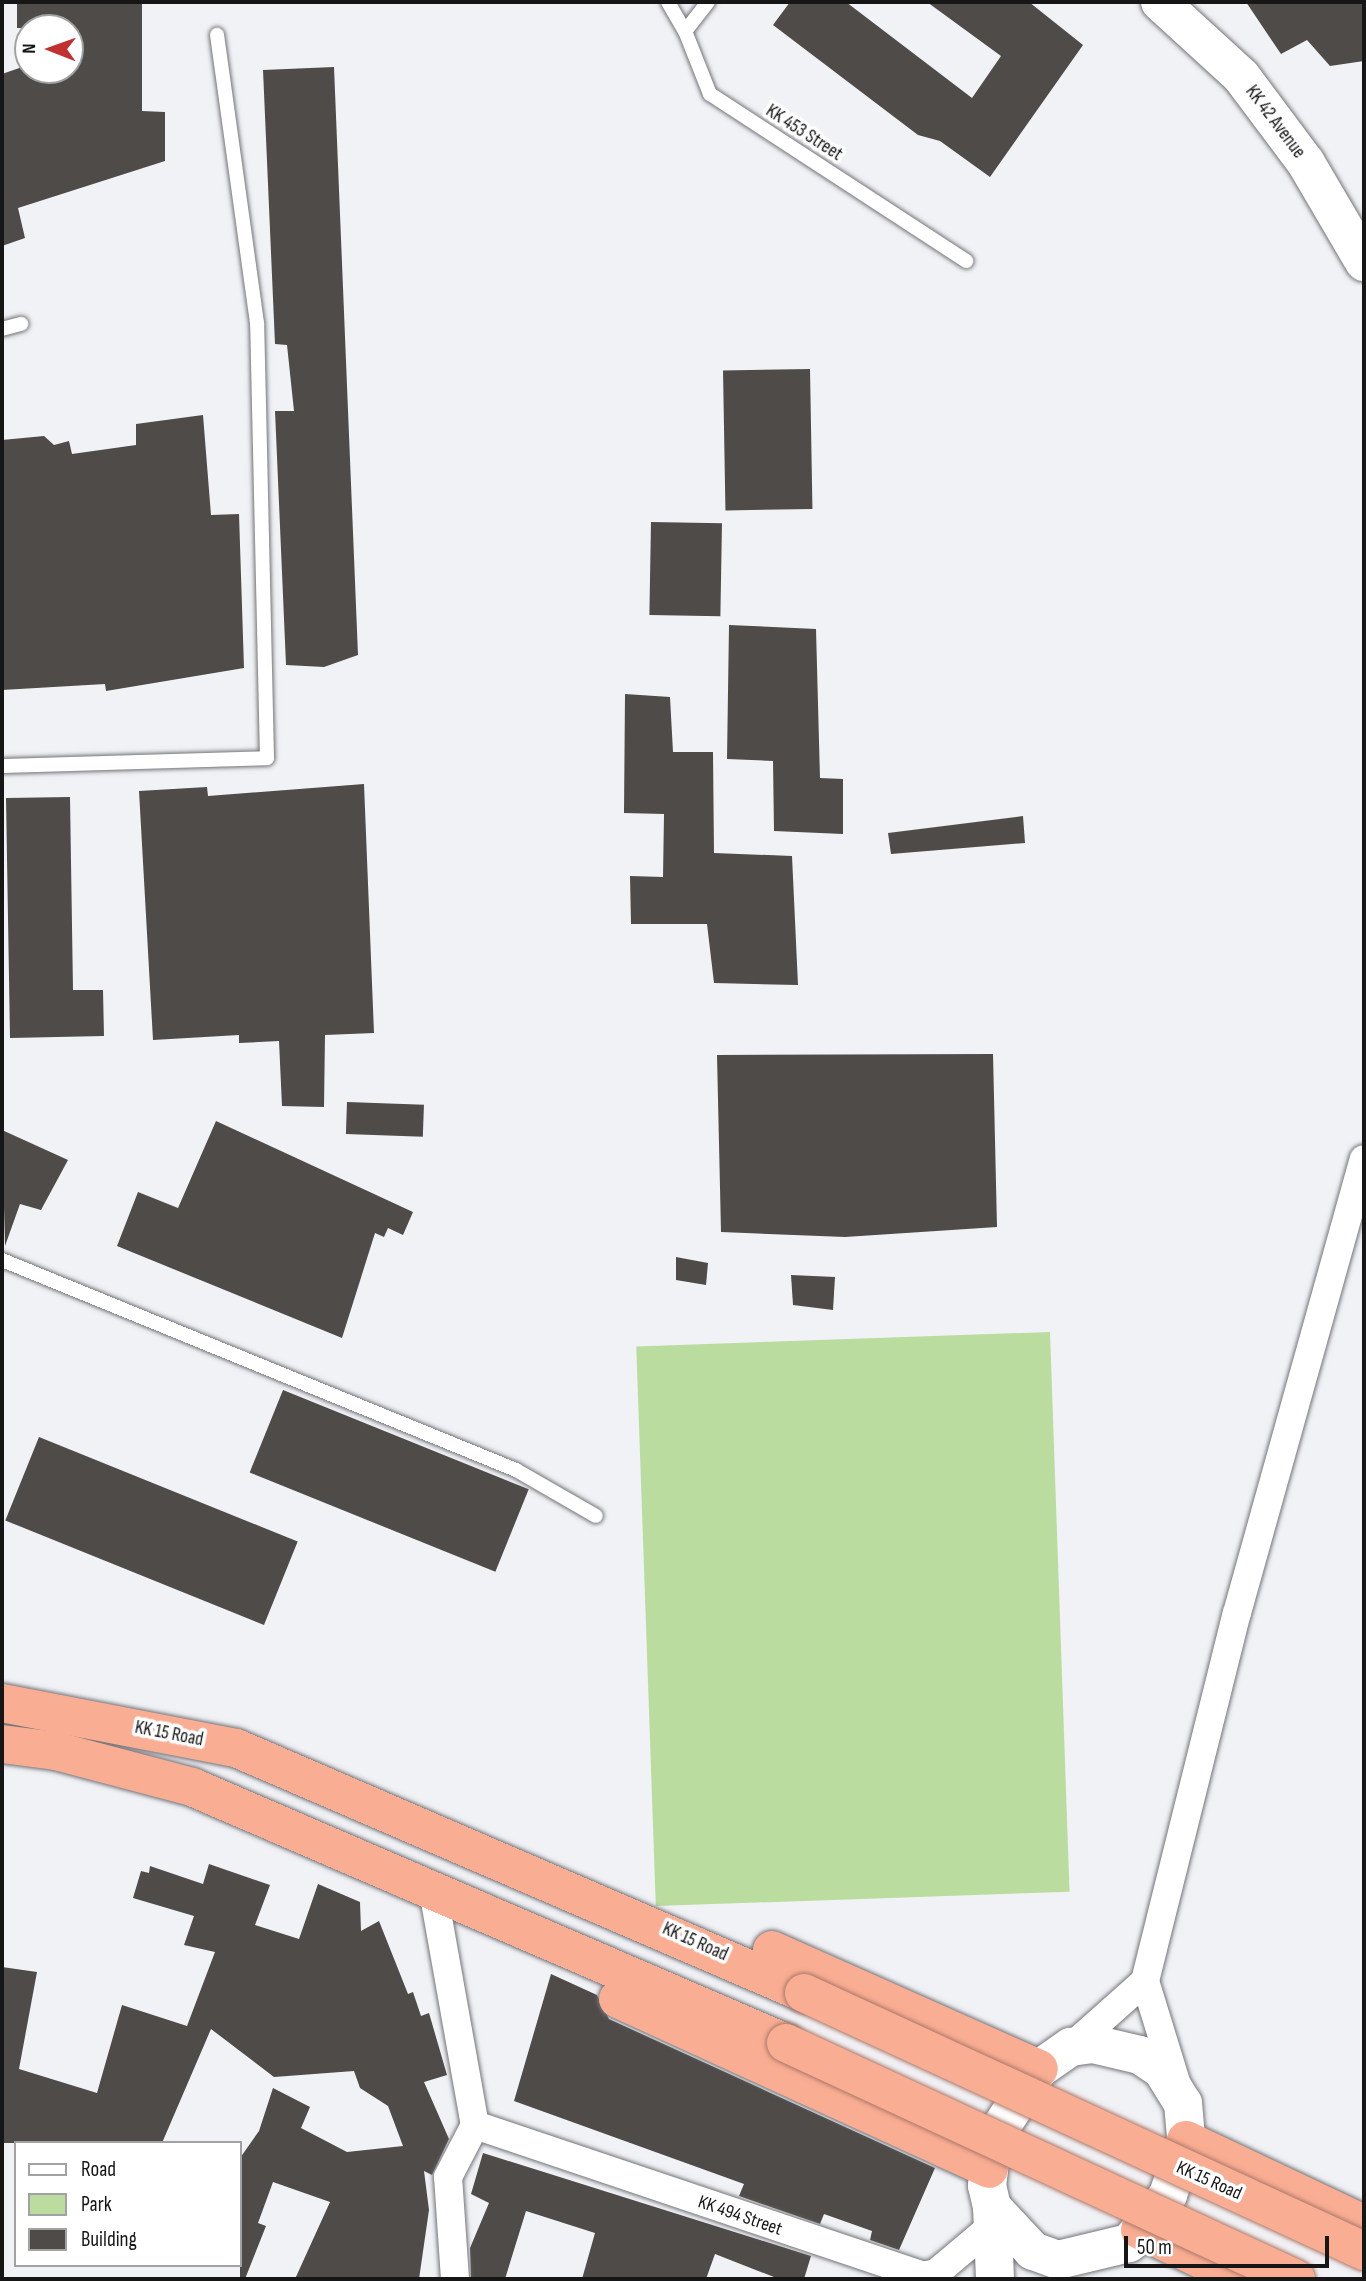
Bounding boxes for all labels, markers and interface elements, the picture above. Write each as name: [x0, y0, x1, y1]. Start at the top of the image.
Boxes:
north arrow: [14, 14, 84, 84]
text: N: [18, 43, 41, 54]
street label: KK 42 Avenue: [1240, 81, 1310, 163]
street label: KK 453 Street: [761, 100, 847, 166]
street label: KK 15 Road: [133, 1716, 205, 1752]
street label: KK 15 Road: [659, 1918, 731, 1966]
legend: [14, 2141, 242, 2267]
text: Road: [81, 2157, 116, 2182]
street label: KK 15 Road: [1173, 2157, 1245, 2205]
street label: KK 494 Street: [695, 2191, 785, 2241]
text: Park: [81, 2192, 112, 2217]
scale bar: [1128, 2222, 1333, 2266]
text: Building: [81, 2227, 137, 2252]
text: 50 m: [1137, 2235, 1172, 2260]

